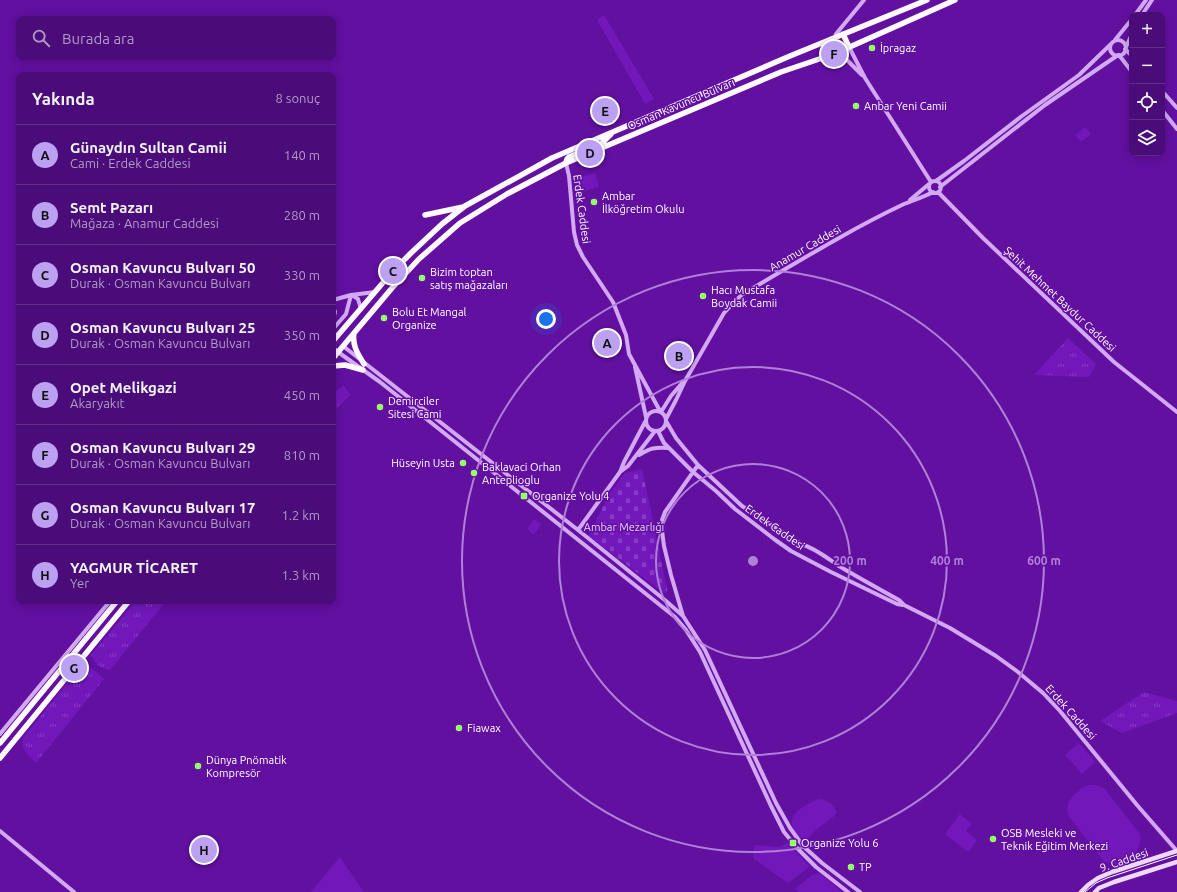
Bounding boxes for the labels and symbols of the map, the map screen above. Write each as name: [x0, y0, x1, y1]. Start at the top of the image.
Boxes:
pin: F: [821, 39, 847, 69]
place label: İpragaz: [880, 42, 916, 54]
marker: İpragaz: [867, 43, 877, 53]
street label: Osman Kavuncu Bulvarı: [626, 76, 736, 132]
pin: E: [592, 96, 618, 126]
place label: Anbar Yeni Camii: [864, 100, 947, 112]
marker: Anbar Yeni Camii: [851, 101, 861, 111]
pin: D: [577, 138, 603, 168]
street label: Erdek Caddesi: [571, 174, 593, 244]
place label: Ambar İlköğretim Okulu: [602, 190, 685, 215]
marker: Ambar İlköğretim Okulu: [589, 197, 599, 207]
street label: Anamur Caddesi: [767, 223, 843, 273]
street label: Şehit Mehmet Baydur Caddesi: [1002, 244, 1118, 354]
pin: C: [380, 256, 406, 286]
place label: Bizim toptan satış mağazaları: [430, 266, 508, 291]
marker: Bizim toptan satış mağazaları: [417, 273, 427, 283]
place label: Hacı Mustafa Boydak Camii: [711, 284, 777, 309]
marker: Hacı Mustafa Boydak Camii: [698, 291, 708, 301]
place label: Bolu Et Mangal Organize: [392, 306, 467, 331]
your location: [536, 309, 556, 329]
marker: Bolu Et Mangal Organize: [379, 313, 389, 323]
pin: A: [594, 328, 620, 358]
pin: B: [666, 341, 692, 371]
place label: Demirciler Sitesi Cami: [388, 395, 441, 420]
marker: Demirciler Sitesi Cami: [375, 402, 385, 412]
place label: Hüseyin Usta: [391, 457, 455, 469]
marker: Hüseyin Usta: [458, 458, 468, 468]
place label: Baklavaci Orhan Anteplioglu: [482, 461, 561, 486]
marker: Baklavaci Orhan Anteplioglu: [469, 468, 479, 478]
place label: Organize Yolu 4: [532, 490, 609, 502]
marker: Organize Yolu 4: [519, 491, 529, 501]
street label: Erdek Caddesi: [743, 502, 807, 552]
park label: Ambar Mezarlığı: [584, 521, 664, 533]
centre of rings: [746, 554, 760, 568]
text: 200 m: [833, 554, 867, 567]
text: 400 m: [930, 554, 964, 567]
text: 600 m: [1027, 554, 1061, 567]
pin: G: [61, 653, 87, 683]
street label: Erdek Caddesi: [1043, 682, 1099, 742]
place label: Fiawax: [467, 722, 501, 734]
marker: Fiawax: [454, 723, 464, 733]
place label: Dünya Pnömatik Kompresör: [206, 754, 287, 779]
marker: Dünya Pnömatik Kompresör: [193, 761, 203, 771]
place label: OSB Mesleki ve Teknik Eğitim Merkezi: [1001, 827, 1108, 852]
marker: OSB Mesleki ve Teknik Eğitim Merkezi: [988, 834, 998, 844]
pin: H: [191, 835, 217, 865]
place label: Organize Yolu 6: [801, 837, 878, 849]
marker: Organize Yolu 6: [788, 838, 798, 848]
street label: 9. Caddesi: [1098, 846, 1150, 874]
place label: TP: [859, 861, 872, 873]
marker: TP: [846, 862, 856, 872]

